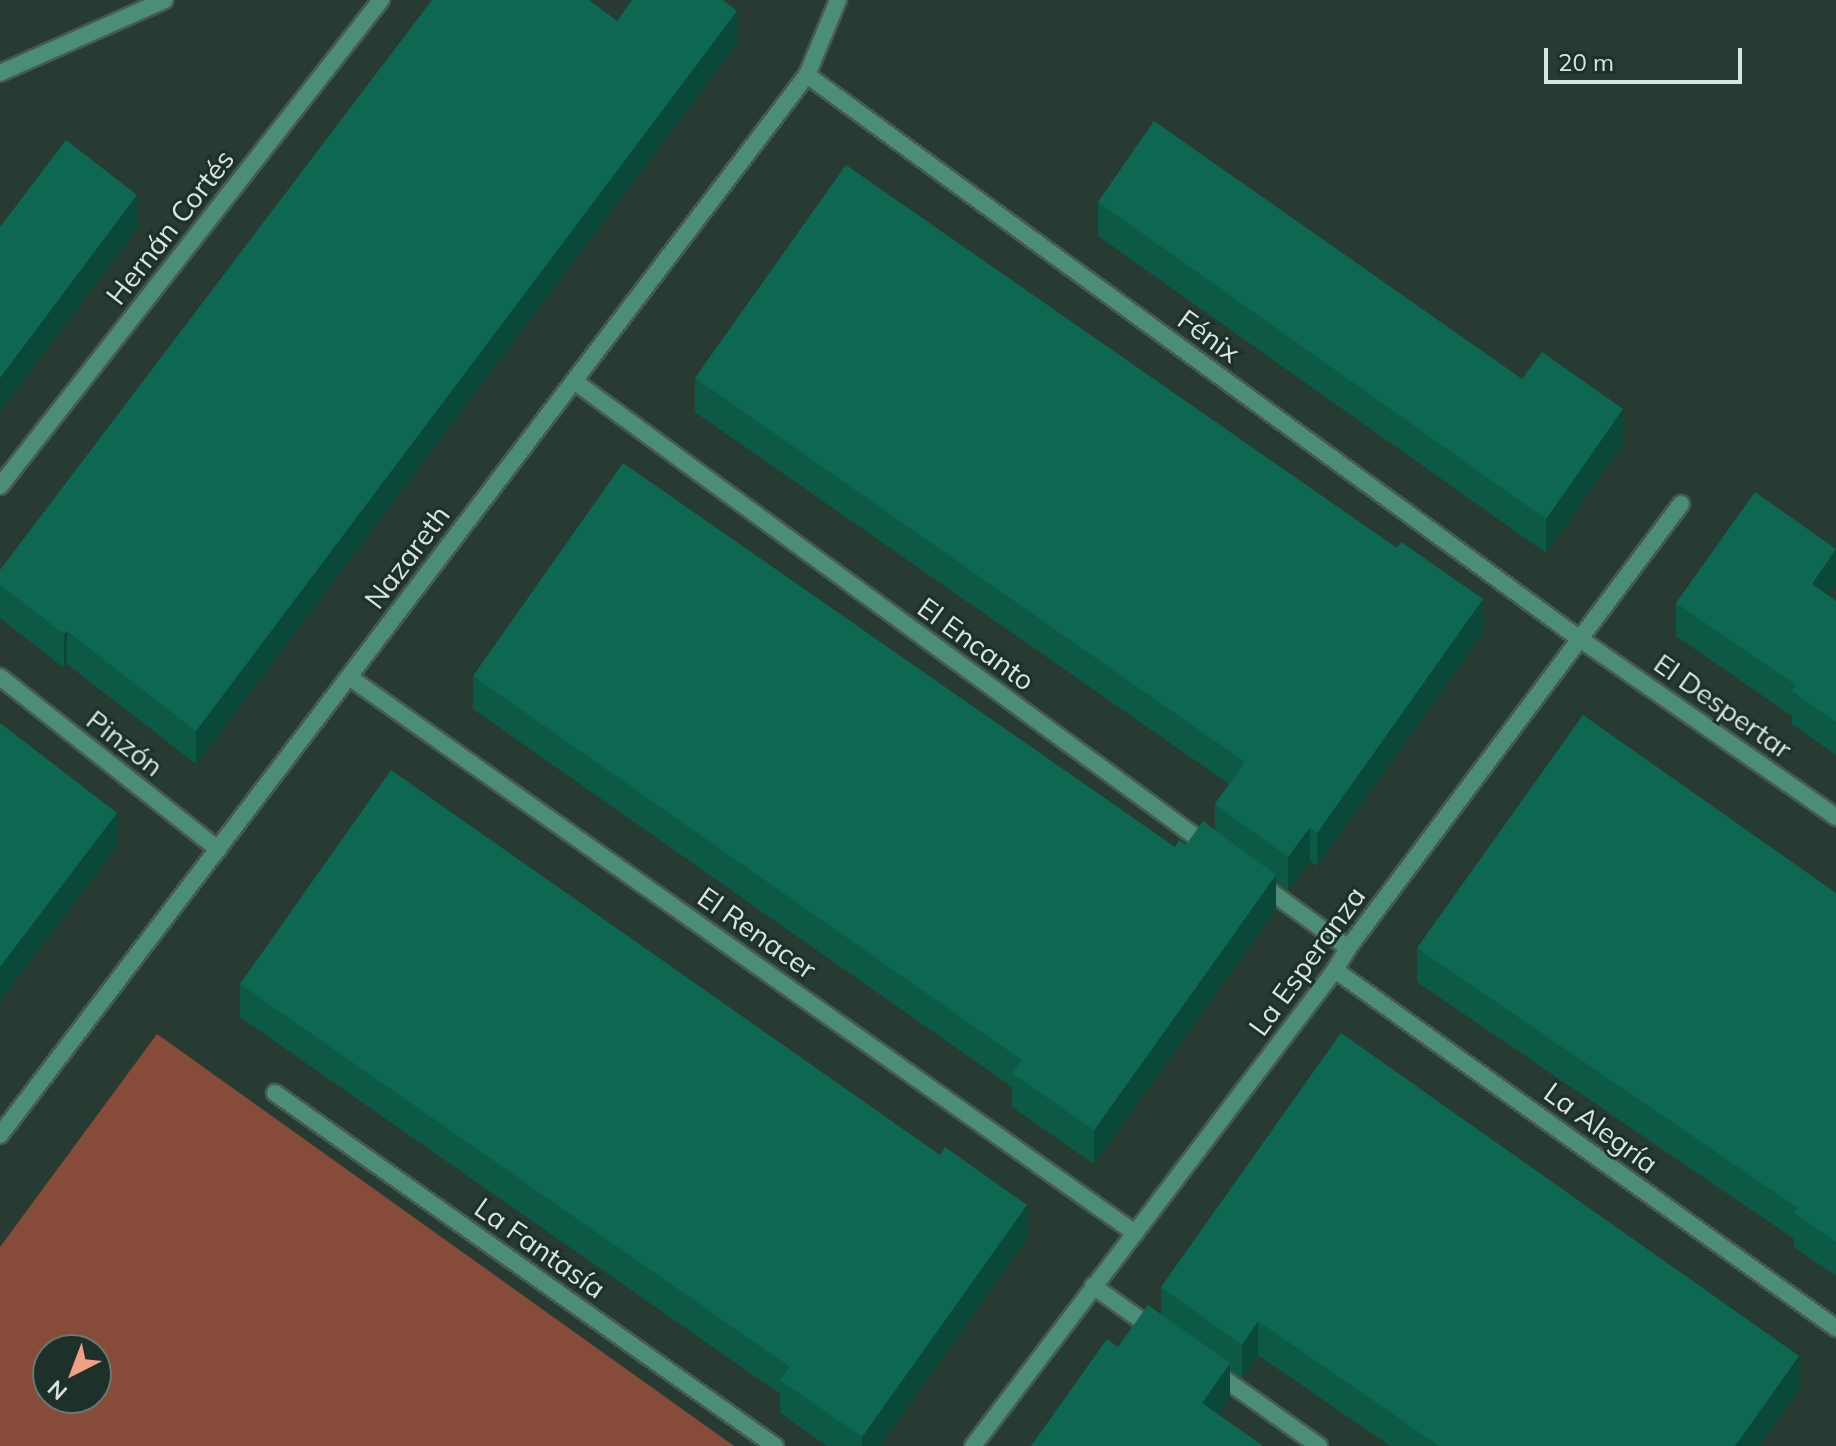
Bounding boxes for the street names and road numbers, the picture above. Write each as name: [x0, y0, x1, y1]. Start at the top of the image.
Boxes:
street label: Hernán Cortés: [99, 143, 241, 311]
street label: Fénix: [1171, 302, 1247, 370]
street label: Nazareth: [357, 499, 457, 615]
street label: El Encanto: [911, 590, 1041, 698]
street label: El Despertar: [1648, 646, 1798, 766]
street label: Pinzón: [80, 703, 170, 783]
street label: El Renacer: [691, 880, 823, 986]
street label: La Esperanza: [1242, 880, 1372, 1042]
street label: La Alegría: [1538, 1076, 1664, 1180]
street label: La Fantasía: [468, 1191, 612, 1305]

